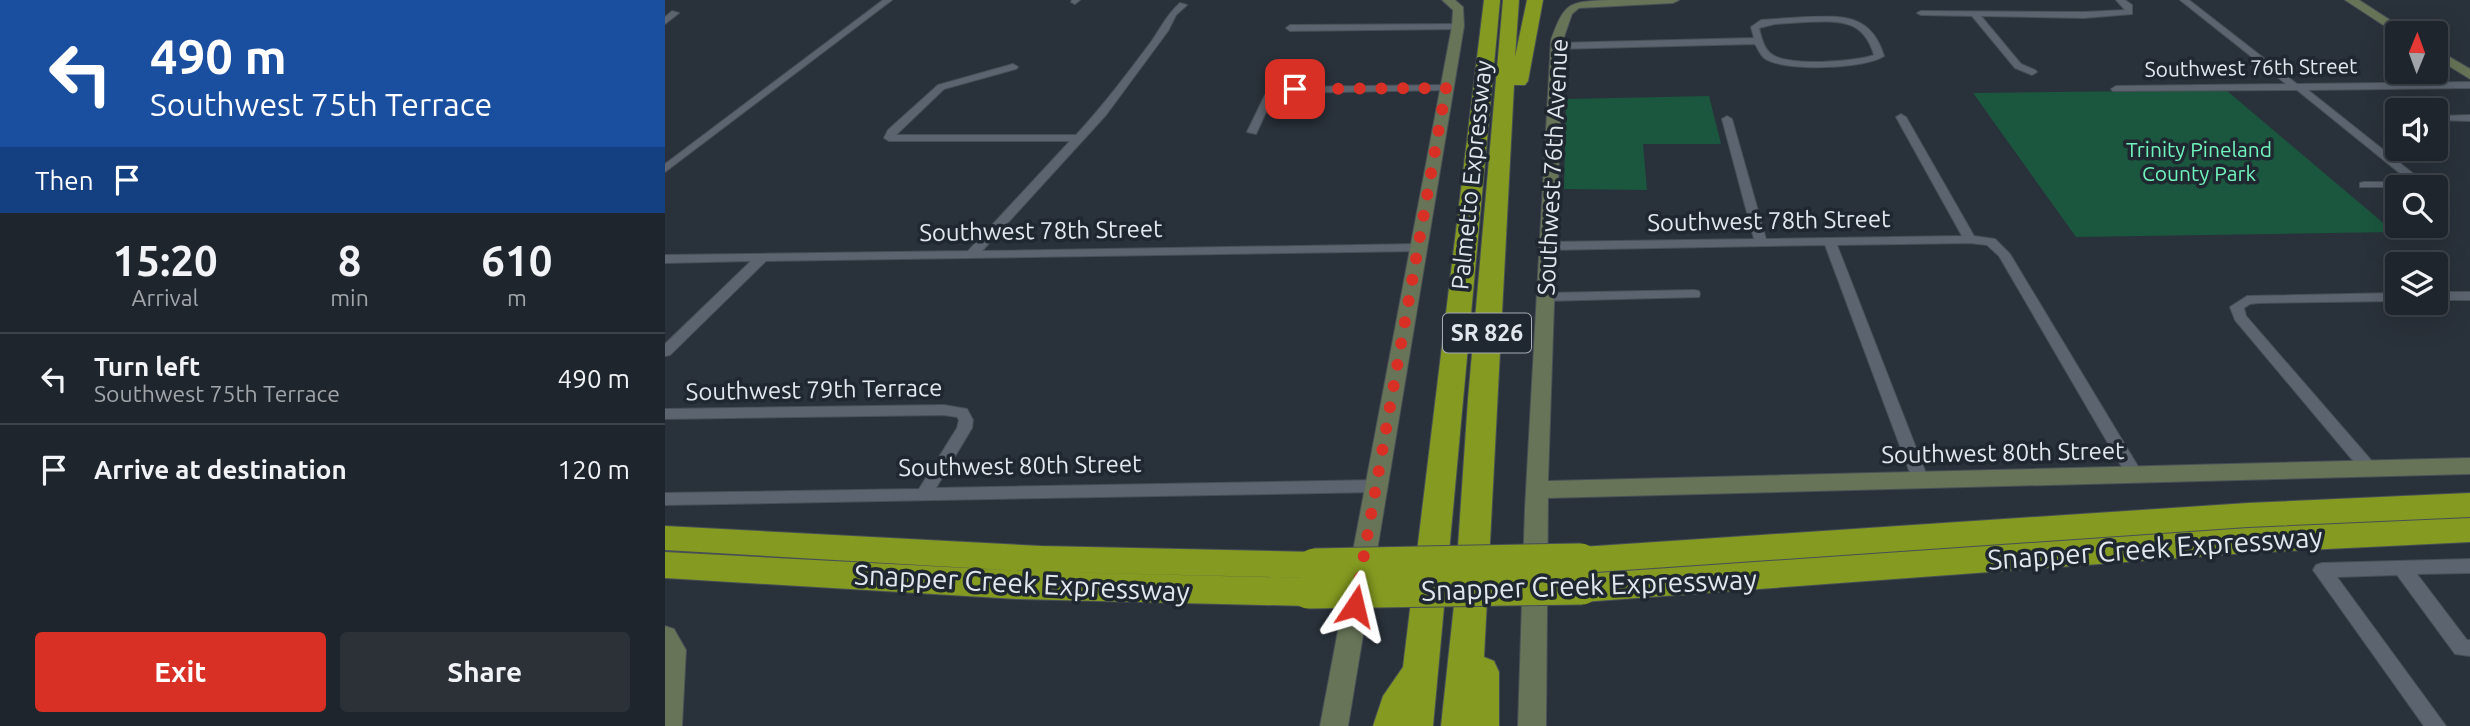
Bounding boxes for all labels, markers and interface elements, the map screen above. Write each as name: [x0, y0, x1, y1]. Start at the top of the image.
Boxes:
north arrow: [2385, 21, 2448, 84]
map controls: [2385, 21, 2448, 315]
icon: left: [35, 28, 126, 119]
text: 490 m: [150, 28, 287, 83]
street label: Southwest 76th Avenue: [1532, 38, 1573, 296]
street label: Southwest 76th Street: [2144, 53, 2358, 81]
street label: Palmetto Expressway: [1446, 58, 1497, 291]
pin: [1265, 59, 1325, 119]
icon: arrive: [1276, 70, 1314, 108]
text: Southwest 75th Terrace: [150, 86, 492, 122]
button: sound: [2385, 98, 2448, 161]
park label: Trinity Pineland County Park: [2126, 137, 2272, 185]
icon: arrive: [108, 161, 146, 199]
text: Then: [35, 166, 94, 195]
button: search: [2385, 175, 2448, 238]
street label: Southwest 78th Street: [1647, 205, 1891, 236]
street label: Southwest 78th Street: [919, 215, 1163, 246]
text: 15:20: [113, 237, 218, 284]
text: 8: [338, 237, 361, 284]
text: 610: [481, 237, 552, 284]
button: layers: [2385, 252, 2448, 315]
text: Arrival: [132, 285, 199, 310]
text: min: [330, 285, 369, 310]
text: m: [507, 285, 527, 310]
road number: SR 826: [1443, 314, 1531, 352]
text: Turn left: [94, 352, 200, 381]
icon: left: [35, 360, 73, 398]
text: 490 m: [558, 364, 630, 393]
street label: Southwest 79th Terrace: [685, 374, 943, 405]
text: Southwest 75th Terrace: [94, 381, 340, 406]
street label: Southwest 80th Street: [1881, 437, 2125, 468]
street label: Southwest 80th Street: [898, 450, 1142, 481]
icon: arrive: [35, 451, 73, 489]
text: Arrive at destination: [94, 455, 347, 484]
text: 120 m: [558, 455, 630, 484]
street label: Snapper Creek Expressway: [1986, 520, 2324, 575]
street label: Snapper Creek Expressway: [853, 558, 1191, 607]
street label: Snapper Creek Expressway: [1421, 563, 1757, 606]
position arrow: [1318, 569, 1392, 643]
button: Exit: [35, 632, 326, 712]
button: Share: [340, 632, 630, 712]

